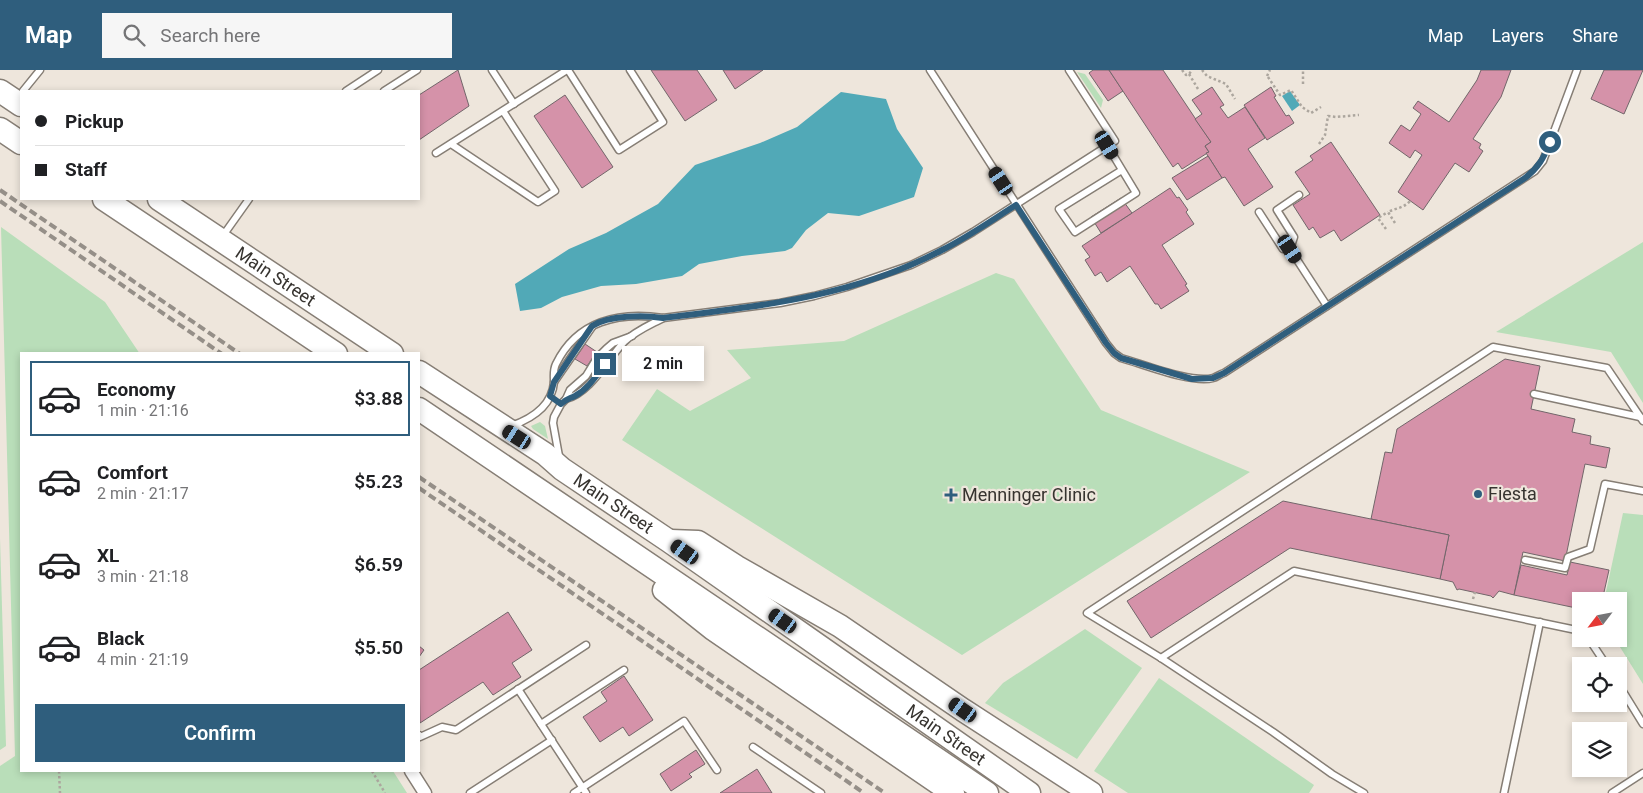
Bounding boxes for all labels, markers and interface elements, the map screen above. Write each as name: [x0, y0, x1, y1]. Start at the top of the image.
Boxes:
search box: [102, 13, 452, 58]
text: Map: [25, 21, 72, 49]
icon: search: [120, 21, 148, 49]
text: Search here: [160, 24, 260, 47]
text: Map: [1428, 25, 1463, 46]
text: Layers: [1491, 25, 1544, 46]
text: Share: [1572, 25, 1618, 46]
text: Pickup: [65, 110, 124, 133]
car: [1092, 128, 1121, 162]
route start: [1539, 131, 1561, 153]
text: Staff: [65, 158, 107, 181]
car: [986, 164, 1015, 198]
car: [1275, 232, 1304, 266]
street label: Main Street: [232, 242, 320, 310]
callout: 2 min: [622, 346, 705, 382]
route end: [594, 353, 616, 375]
text: 2 min: [643, 354, 683, 373]
icon: car: [37, 376, 82, 421]
text: Economy: [97, 378, 176, 401]
text: $3.88: [354, 387, 403, 410]
text: 1 min · 21:16: [97, 401, 189, 420]
car: [500, 423, 533, 451]
icon: car: [37, 459, 82, 504]
text: Comfort: [97, 461, 168, 484]
street label: Main Street: [570, 469, 658, 538]
text: $5.23: [354, 470, 403, 493]
place label: Fiesta: [1488, 483, 1537, 504]
text: 2 min · 21:17: [97, 484, 189, 503]
place label: Menninger Clinic: [962, 484, 1096, 505]
marker: Menninger Clinic: [944, 488, 958, 502]
marker: Fiesta: [1472, 488, 1484, 500]
car: [668, 537, 701, 567]
icon: car: [37, 542, 82, 587]
text: XL: [97, 544, 119, 567]
text: $6.59: [354, 553, 403, 576]
text: 3 min · 21:18: [97, 567, 189, 586]
north arrow: [1572, 592, 1628, 648]
map controls: [1572, 592, 1627, 777]
car: [766, 606, 799, 636]
icon: car: [37, 625, 82, 670]
text: Black: [97, 627, 144, 650]
text: $5.50: [354, 636, 403, 659]
text: 4 min · 21:19: [97, 650, 189, 669]
button: locate: [1572, 657, 1627, 712]
car: [946, 695, 979, 725]
street label: Main Street: [903, 700, 990, 769]
button: Confirm: [35, 704, 405, 762]
button: layers: [1572, 722, 1627, 777]

